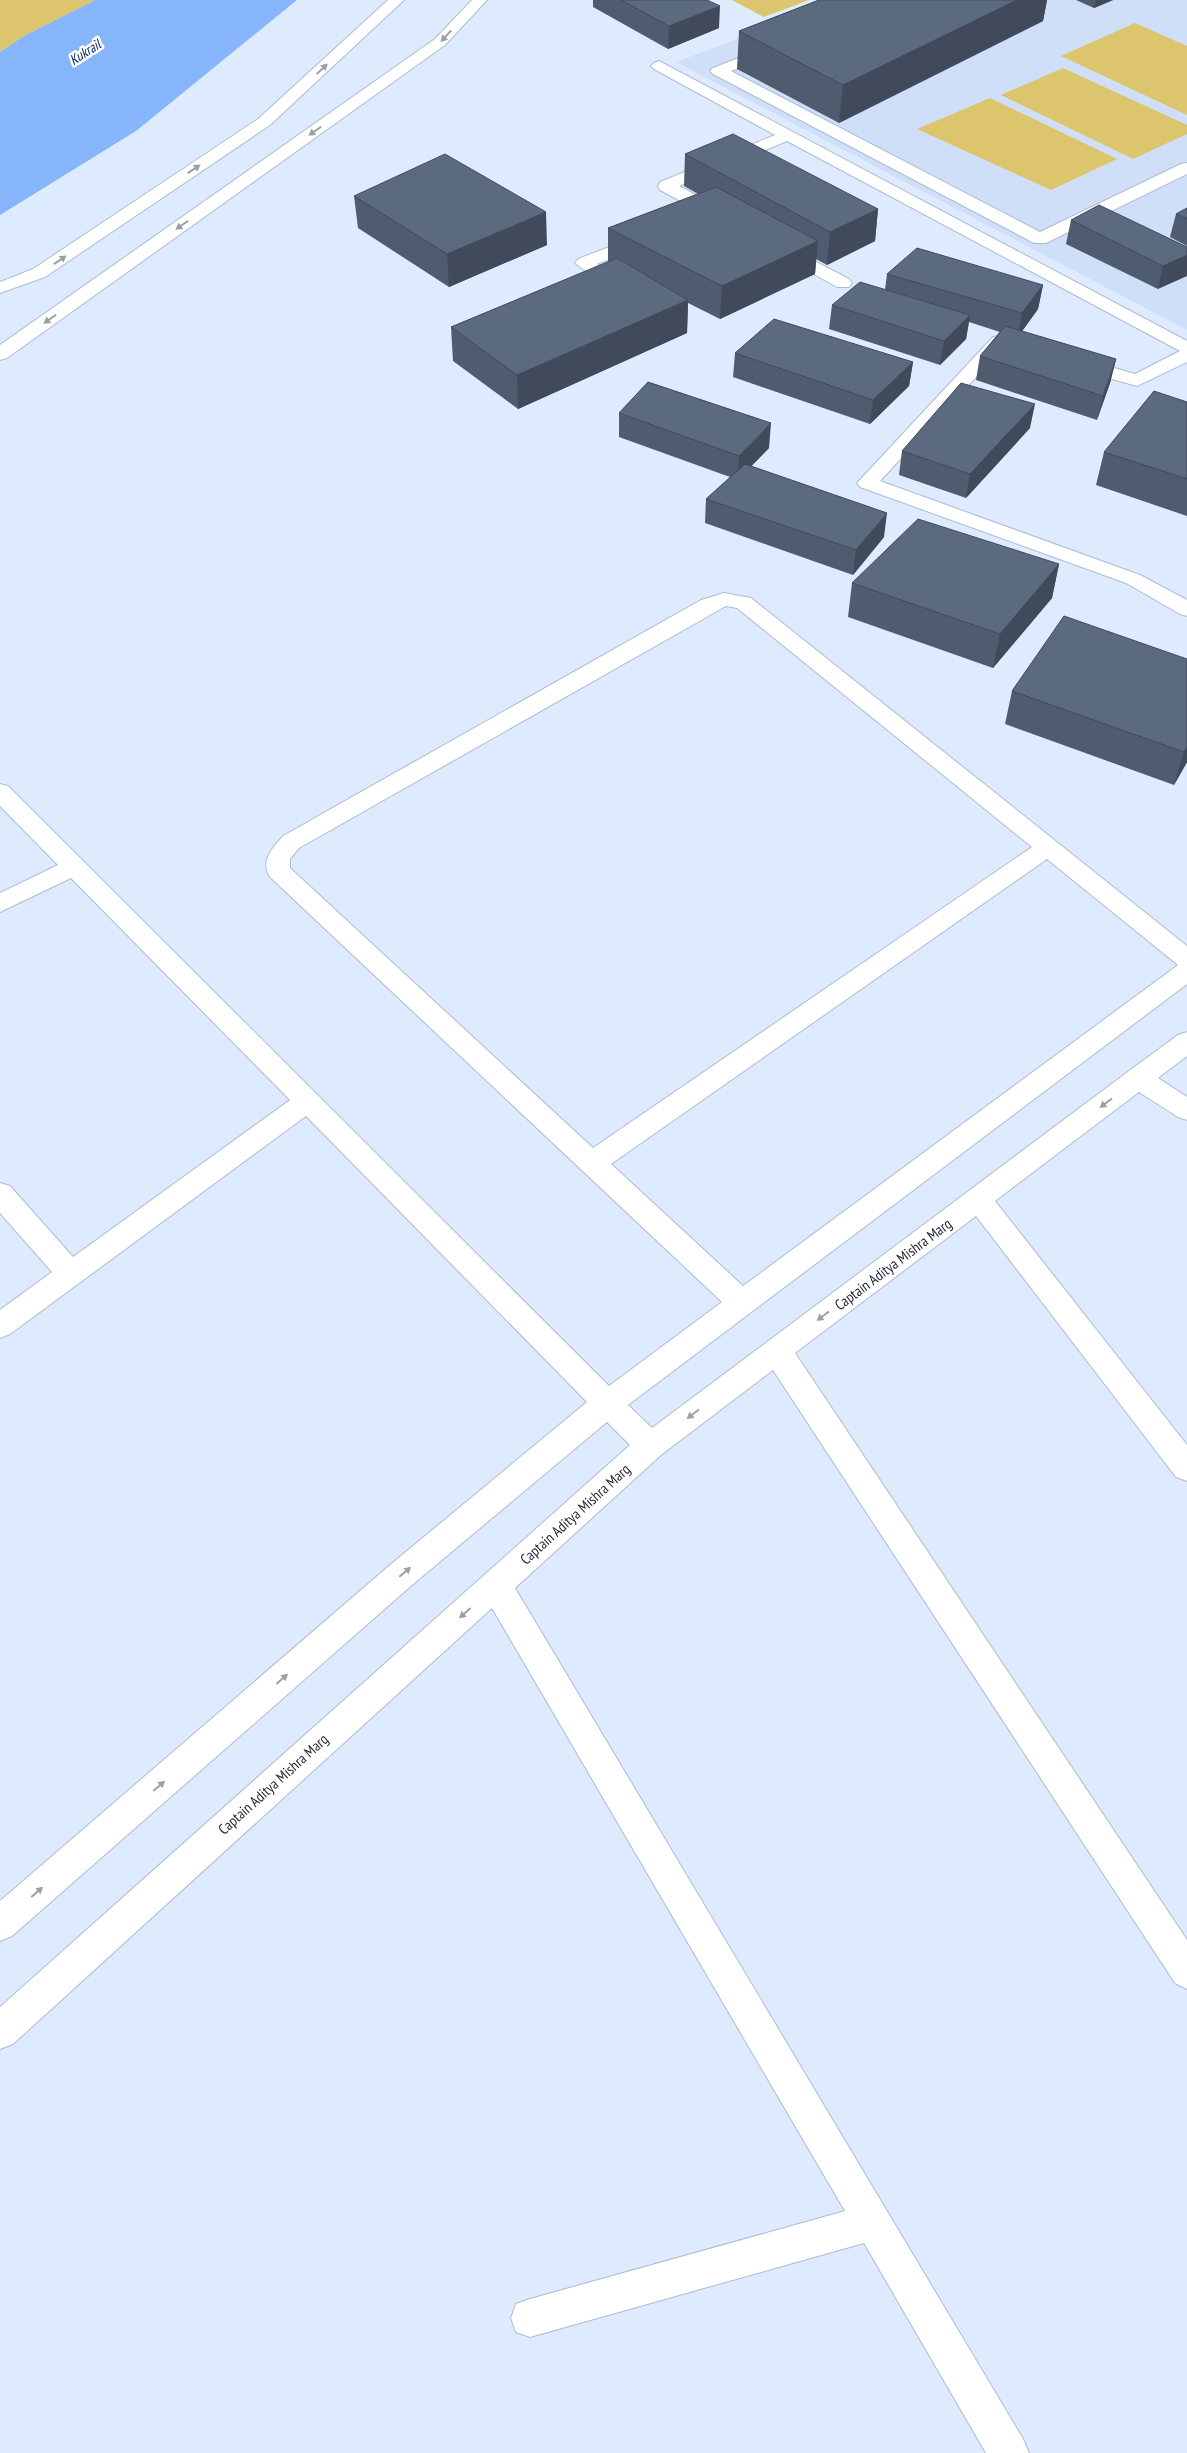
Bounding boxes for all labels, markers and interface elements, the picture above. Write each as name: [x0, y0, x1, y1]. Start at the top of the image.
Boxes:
one-way arrow: [440, 29, 452, 41]
water label: Kukrail: [66, 34, 106, 69]
one-way arrow: [315, 63, 327, 75]
one-way arrow: [308, 126, 322, 136]
one-way arrow: [188, 164, 201, 174]
one-way arrow: [175, 220, 189, 230]
one-way arrow: [53, 255, 66, 265]
one-way arrow: [43, 314, 56, 324]
one-way arrow: [1099, 1098, 1113, 1108]
street label: Captain Aditya Mishra Marg: [831, 1214, 955, 1314]
one-way arrow: [816, 1311, 829, 1322]
one-way arrow: [686, 1409, 700, 1419]
street label: Captain Aditya Mishra Marg: [516, 1460, 634, 1568]
one-way arrow: [398, 1567, 411, 1578]
one-way arrow: [459, 1607, 471, 1619]
one-way arrow: [276, 1674, 288, 1685]
street label: Captain Aditya Mishra Marg: [214, 1730, 332, 1838]
one-way arrow: [153, 1780, 166, 1791]
one-way arrow: [30, 1887, 43, 1898]

